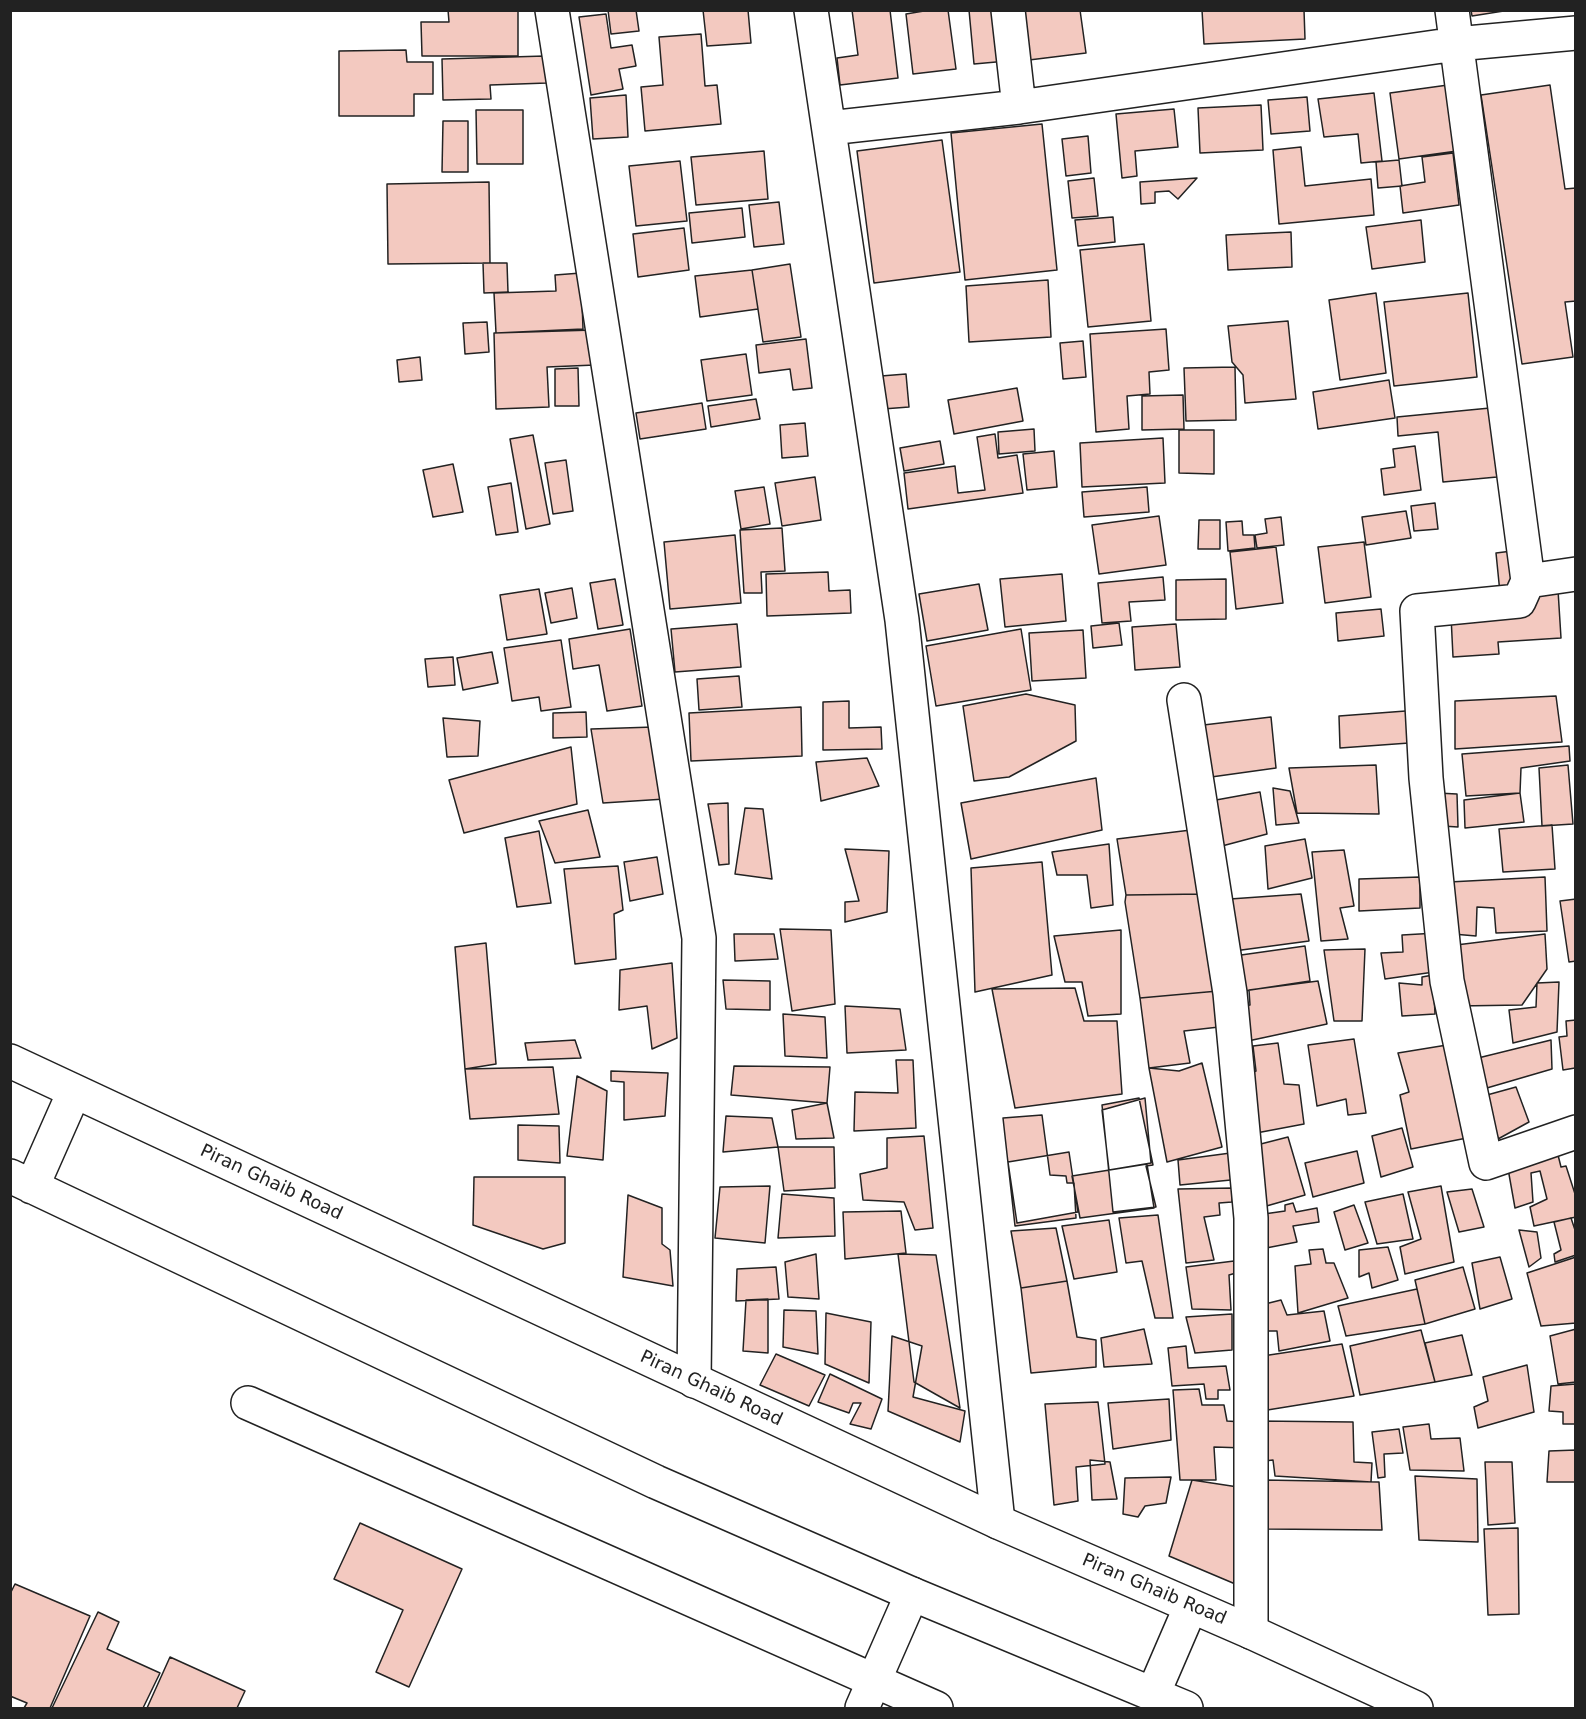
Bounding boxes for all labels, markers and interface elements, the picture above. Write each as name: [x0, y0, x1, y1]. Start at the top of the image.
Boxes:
street label: Piran Ghaib Road: [196, 1141, 346, 1225]
street label: Piran Ghaib Road: [636, 1347, 786, 1431]
street label: Piran Ghaib Road: [1079, 1550, 1229, 1630]

